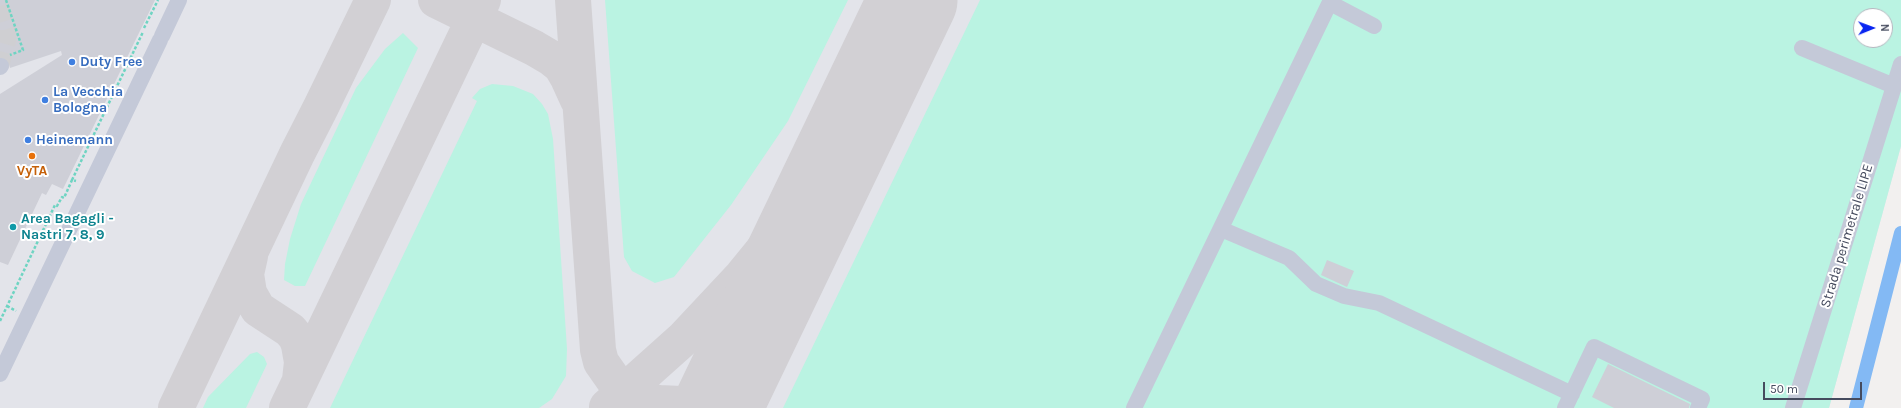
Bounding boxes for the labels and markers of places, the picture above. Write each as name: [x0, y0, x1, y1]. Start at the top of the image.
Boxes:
place label: Duty Free: [80, 54, 142, 70]
marker: Duty Free: [67, 57, 77, 67]
place label: La Vecchia Bologna: [53, 84, 123, 116]
marker: La Vecchia Bologna: [40, 95, 50, 105]
place label: Heinemann: [36, 132, 113, 148]
marker: Heinemann: [23, 135, 33, 145]
marker: VyTA: [27, 151, 37, 161]
place label: VyTA: [17, 163, 47, 179]
place label: Area Bagagli - Nastri 7, 8, 9: [21, 211, 114, 244]
marker: Area Bagagli - Nastri 7, 8, 9: [8, 222, 18, 232]

